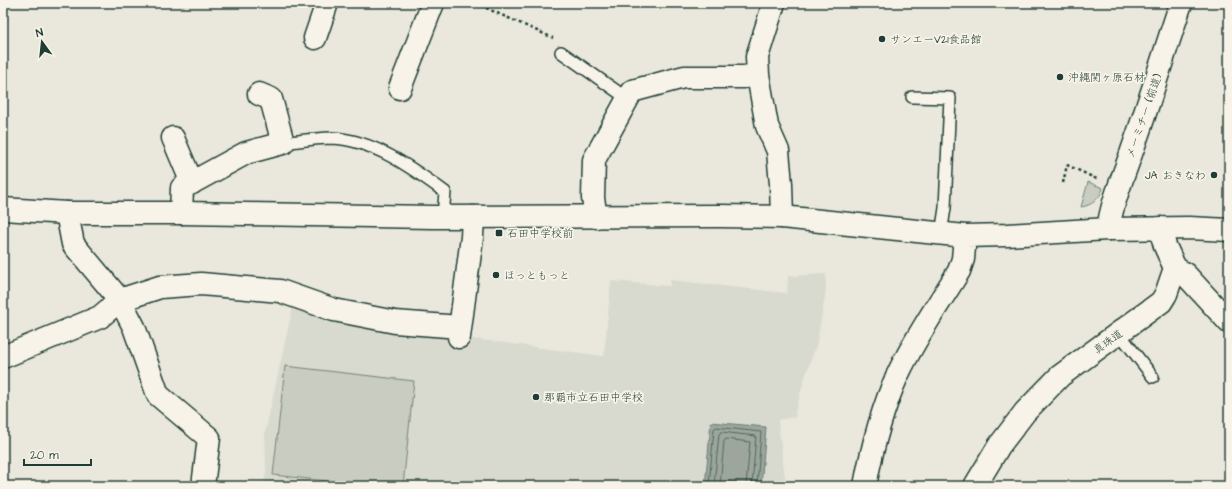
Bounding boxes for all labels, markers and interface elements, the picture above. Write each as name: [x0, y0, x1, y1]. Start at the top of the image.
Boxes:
north arrow: [22, 22, 62, 62]
text: N: [34, 25, 45, 41]
place label: サンエーV21食品館: [890, 32, 982, 47]
marker: サンエーV21食品館: [877, 34, 887, 44]
place label: 沖縄関ヶ原石材: [1068, 70, 1145, 85]
marker: 沖縄関ヶ原石材: [1055, 72, 1065, 82]
street label: メーミチー (前道): [1122, 72, 1166, 160]
place label: JA おきなわ: [1145, 168, 1206, 183]
marker: JA おきなわ: [1209, 170, 1219, 180]
place label: 石田中学校前: [507, 226, 573, 241]
marker: 石田中学校前: [494, 228, 504, 238]
place label: ほっともっと: [504, 268, 570, 283]
marker: ほっともっと: [491, 270, 501, 280]
street label: 真珠道: [1090, 326, 1126, 358]
place label: 那覇市立石田中学校: [544, 390, 643, 405]
marker: 那覇市立石田中学校: [531, 392, 541, 402]
scale bar: [24, 441, 91, 467]
text: 20 m: [30, 447, 59, 464]

